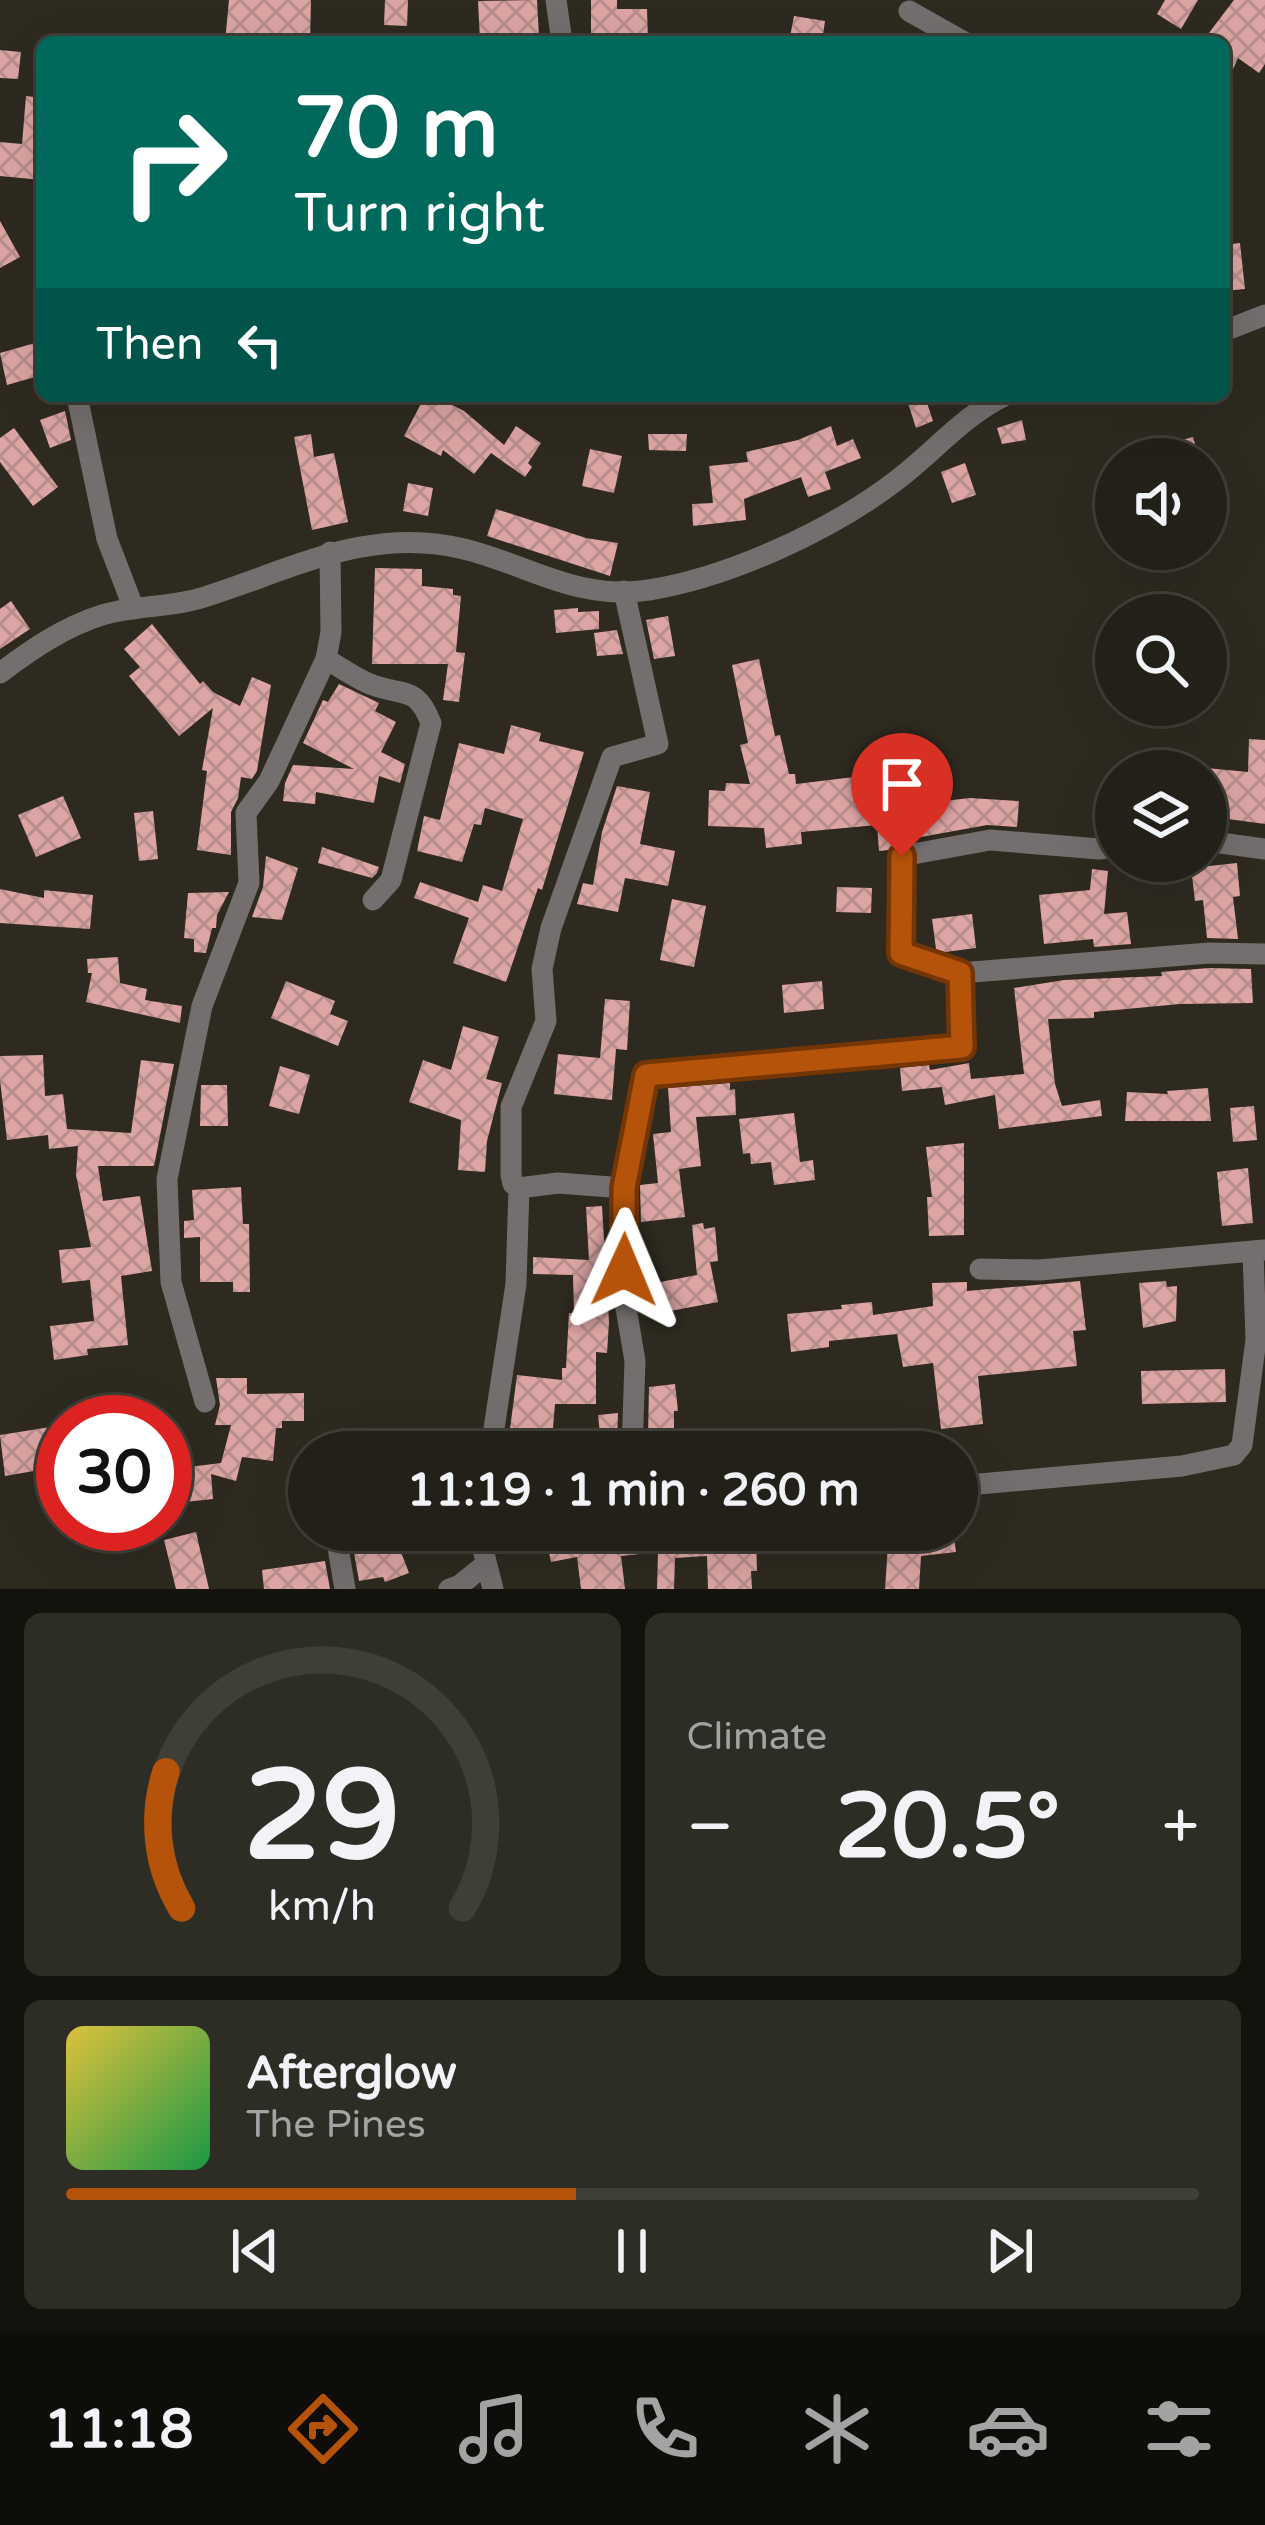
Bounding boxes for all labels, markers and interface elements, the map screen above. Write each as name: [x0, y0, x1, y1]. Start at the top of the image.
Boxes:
text: 70 m: [294, 79, 498, 180]
icon: right: [96, 84, 252, 240]
text: Turn right: [294, 181, 545, 246]
icon: left: [227, 312, 293, 378]
text: Then: [96, 318, 203, 372]
map controls: [1095, 438, 1227, 882]
button: sound: [1095, 438, 1227, 570]
button: search: [1095, 594, 1227, 726]
pin: [851, 733, 953, 856]
button: layers: [1095, 750, 1227, 882]
icon: arrive: [869, 751, 935, 817]
position arrow: [561, 1207, 687, 1333]
speed limit sign: 30: [36, 1395, 192, 1551]
text: 11:19 · 1 min · 260 m: [407, 1464, 859, 1518]
text: Climate: [687, 1713, 827, 1760]
text: 29: [244, 1742, 401, 1893]
text: 20.5°: [835, 1773, 1060, 1882]
text: −: [687, 1787, 734, 1867]
text: +: [1162, 1787, 1199, 1867]
text: km/h: [268, 1880, 376, 1931]
text: Afterglow: [246, 2047, 457, 2101]
text: The Pines: [246, 2101, 426, 2148]
icon: previous: [222, 2218, 288, 2284]
icon: pause: [599, 2218, 665, 2284]
icon: next: [977, 2218, 1043, 2284]
icon: directions: [281, 2387, 365, 2471]
icon: music: [452, 2387, 536, 2471]
icon: phone: [623, 2387, 707, 2471]
icon: climate: [795, 2387, 879, 2471]
icon: car: [966, 2387, 1050, 2471]
icon: filters: [1137, 2387, 1221, 2471]
text: 11:18: [44, 2397, 193, 2462]

